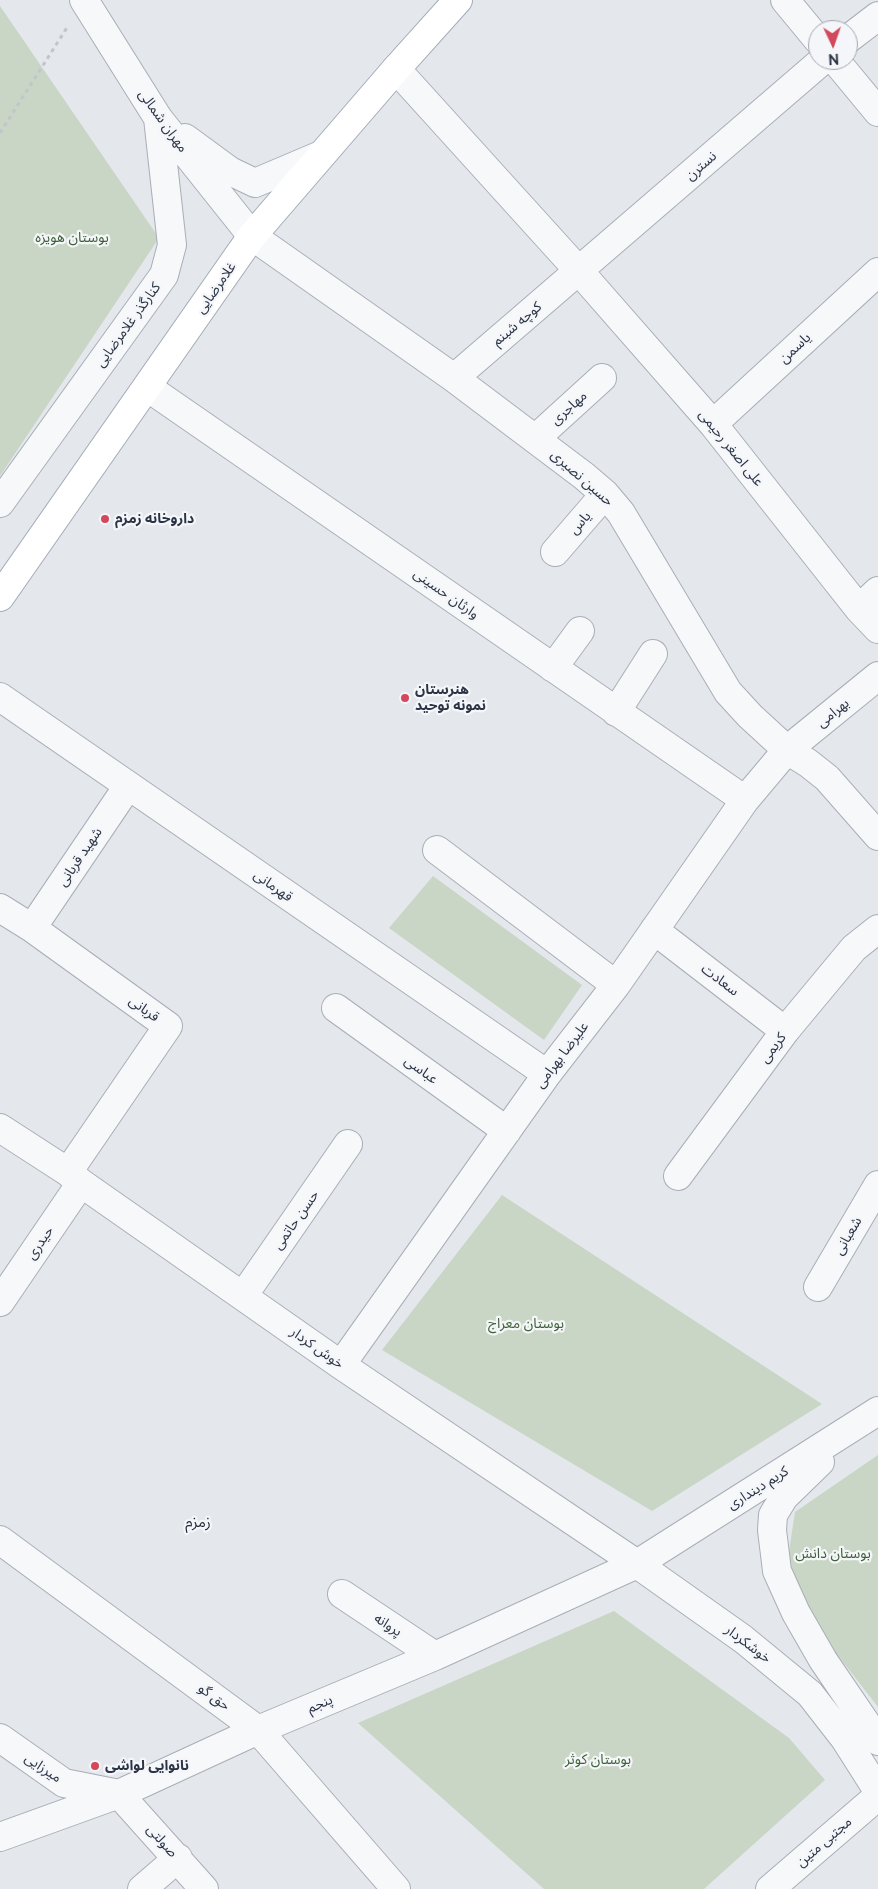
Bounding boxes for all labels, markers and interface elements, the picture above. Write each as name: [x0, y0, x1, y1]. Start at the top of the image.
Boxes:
north arrow: [808, 20, 858, 70]
text: N: [828, 51, 839, 67]
street label: مهران شمالی: [135, 86, 191, 156]
street label: نسترن: [682, 148, 720, 184]
park label: بوستان هویزه: [35, 230, 109, 246]
street label: غلامرضایی: [192, 259, 240, 317]
street label: کنارگذر غلامرضایی: [92, 280, 164, 370]
street label: کوچه شبنم: [489, 298, 545, 350]
street label: یاسمن: [776, 329, 814, 367]
street label: مهاجری: [547, 387, 591, 429]
street label: علی اصغر رحیمی: [695, 406, 767, 490]
street label: حسین نصیری: [547, 446, 617, 510]
street label: یاس: [565, 508, 595, 538]
place label: داروخانه زمزم: [115, 511, 194, 527]
marker: داروخانه زمزم: [99, 513, 111, 525]
street label: وارثان حسینی: [410, 565, 482, 623]
place label: هنرستان نمونه توحید: [415, 682, 486, 714]
marker: هنرستان نمونه توحید: [399, 692, 411, 704]
street label: بهرامی: [813, 695, 853, 731]
street label: شهید قربانی: [54, 824, 106, 890]
street label: قهرمانی: [250, 867, 296, 905]
street label: سعادت: [698, 960, 742, 1000]
street label: قربانی: [126, 992, 162, 1026]
street label: علیرضا بهرامی: [532, 1018, 592, 1092]
street label: کریمی: [756, 1030, 790, 1066]
street label: عباسی: [401, 1052, 441, 1088]
street label: حسن حاتمی: [269, 1187, 323, 1253]
street label: شعبانی: [830, 1214, 866, 1258]
street label: حیدری: [23, 1223, 57, 1263]
park label: بوستان معراج: [488, 1316, 564, 1332]
street label: خوش کردار: [287, 1324, 347, 1372]
street label: کریم دینداری: [724, 1463, 792, 1513]
district label: زمزم: [185, 1513, 211, 1531]
park label: بوستان دانش: [795, 1546, 871, 1562]
street label: پروانه: [371, 1610, 405, 1640]
street label: خوشکردار: [722, 1621, 774, 1667]
street label: حق گو: [195, 1680, 233, 1714]
street label: پنجم: [305, 1691, 335, 1717]
street label: میرزایی: [21, 1750, 65, 1786]
park label: بوستان کوثر: [565, 1752, 631, 1768]
place label: نانوایی لواشی: [105, 1758, 189, 1774]
marker: نانوایی لواشی: [89, 1760, 101, 1772]
street label: مجتبی متین: [793, 1813, 855, 1871]
street label: صولتی: [143, 1821, 181, 1861]

